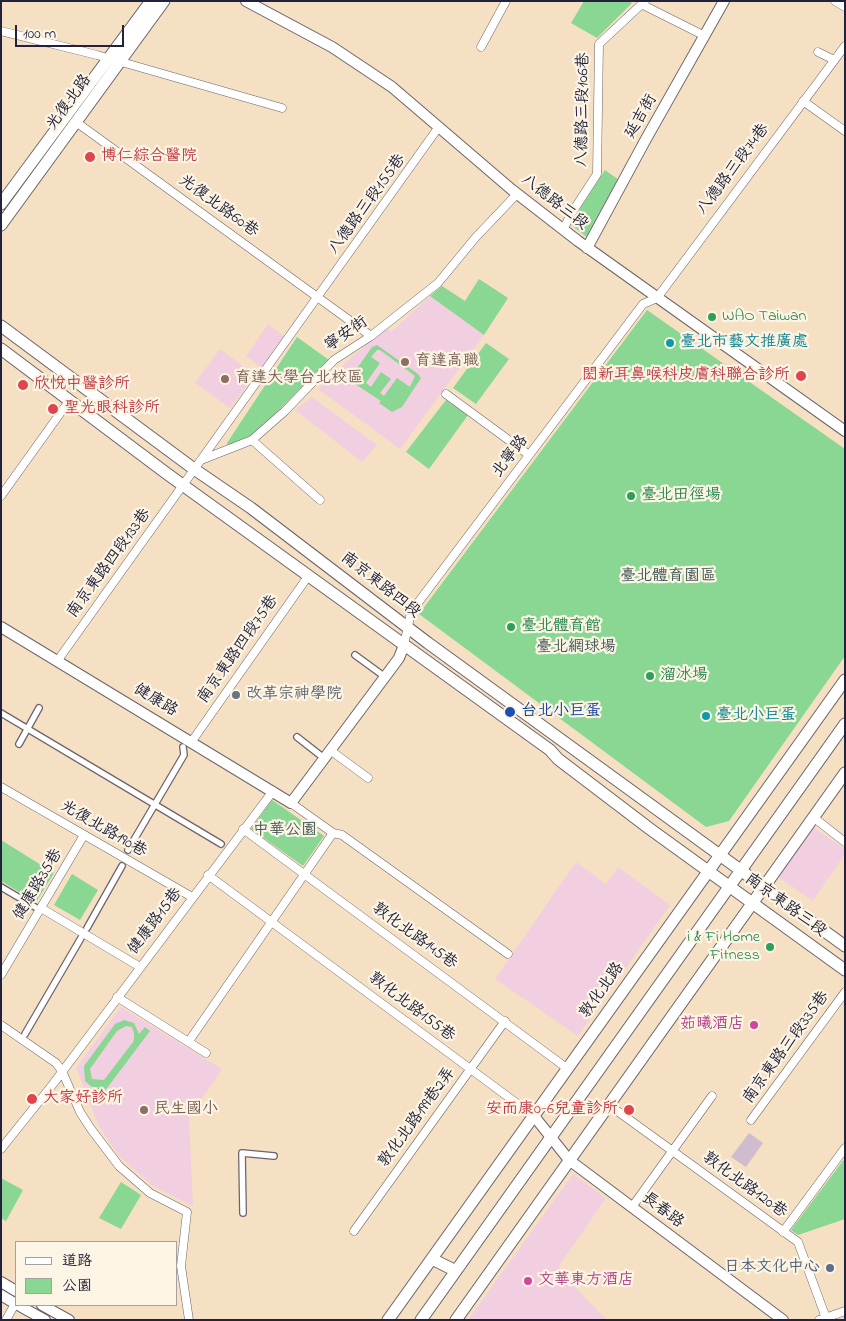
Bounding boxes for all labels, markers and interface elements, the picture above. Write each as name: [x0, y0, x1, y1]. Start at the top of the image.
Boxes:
scale bar: [18, 15, 126, 47]
text: 100 m: [23, 23, 56, 45]
street label: 八德路三段106巷: [573, 52, 595, 168]
street label: 光復北路: [43, 71, 97, 135]
street label: 延吉街: [622, 91, 662, 143]
street label: 八德路三段74巷: [693, 121, 775, 219]
place label: 博仁綜合醫院: [101, 147, 197, 167]
marker: 博仁綜合醫院: [83, 150, 97, 164]
street label: 八德路三段155巷: [325, 151, 411, 259]
street label: 八德路三段: [517, 171, 591, 235]
street label: 光復北路60巷: [174, 172, 262, 242]
place label: WAO Taiwan: [722, 307, 806, 327]
marker: WAO Taiwan: [706, 311, 718, 323]
street label: 寧安街: [322, 313, 372, 357]
place label: 臺北市藝文推廣處: [680, 333, 808, 353]
marker: 臺北市藝文推廣處: [664, 337, 676, 349]
place label: 育達高職: [415, 352, 479, 372]
marker: 育達高職: [399, 356, 411, 368]
place label: 閎新耳鼻喉科皮膚科聯合診所: [582, 366, 790, 386]
place label: 育達大學台北校區: [235, 369, 363, 389]
marker: 閎新耳鼻喉科皮膚科聯合診所: [794, 369, 808, 383]
marker: 育達大學台北校區: [219, 373, 231, 385]
place label: 欣悅中醫診所: [34, 375, 130, 395]
marker: 欣悅中醫診所: [16, 378, 30, 392]
place label: 聖光眼科診所: [64, 399, 160, 419]
marker: 聖光眼科診所: [46, 402, 60, 416]
street label: 北寧路: [489, 432, 533, 482]
place label: 臺北田徑場: [641, 486, 721, 506]
marker: 臺北田徑場: [625, 490, 637, 502]
street label: 南京東路四段133巷: [64, 506, 156, 622]
street label: 南京東路四段: [336, 549, 424, 623]
park label: 臺北體育園區: [620, 567, 716, 587]
street label: 南京東路四段75巷: [195, 592, 283, 708]
place label: 臺北體育館: [521, 617, 601, 637]
marker: 臺北體育館: [505, 621, 517, 633]
park label: 臺北網球場: [536, 638, 616, 658]
place label: 溜冰場: [660, 666, 708, 686]
marker: 溜冰場: [644, 670, 656, 682]
street label: 健康路: [129, 680, 181, 722]
place label: 改革宗神學院: [246, 685, 342, 705]
marker: 改革宗神學院: [230, 689, 242, 701]
place label: 台北小巨蛋: [521, 702, 601, 722]
marker: 台北小巨蛋: [503, 705, 517, 719]
place label: 臺北小巨蛋: [716, 706, 796, 726]
marker: 臺北小巨蛋: [700, 710, 712, 722]
street label: 光復北路190巷: [56, 797, 150, 863]
park label: 中華公園: [253, 821, 317, 841]
street label: 健康路35巷: [10, 846, 68, 924]
street label: 南京東路三段: [741, 870, 829, 942]
street label: 健康路15巷: [125, 885, 187, 959]
street label: 敦化北路145巷: [368, 900, 460, 974]
place label: i & Fi Home Fitness: [687, 928, 760, 966]
marker: i & Fi Home Fitness: [764, 941, 776, 953]
street label: 敦化北路: [577, 959, 629, 1023]
street label: 敦化北路155巷: [364, 969, 458, 1047]
street label: 南京東路三段335巷: [740, 988, 834, 1108]
place label: 茹曦酒店: [680, 1015, 744, 1035]
marker: 茹曦酒店: [748, 1019, 760, 1031]
street label: 敦化北路199巷2弄: [375, 1064, 461, 1172]
place label: 大家好診所: [43, 1089, 123, 1109]
marker: 大家好診所: [25, 1092, 39, 1106]
place label: 民生國小: [154, 1100, 218, 1120]
place label: 安而康0-6兒童診所: [486, 1100, 618, 1120]
marker: 安而康0-6兒童診所: [622, 1103, 636, 1117]
marker: 民生國小: [138, 1104, 150, 1116]
street label: 敦化北路120巷: [698, 1149, 790, 1223]
street label: 長春路: [637, 1189, 687, 1233]
legend: [15, 1241, 178, 1306]
text: 道路: [62, 1250, 92, 1272]
place label: 日本文化中心: [724, 1258, 820, 1278]
marker: 日本文化中心: [824, 1262, 836, 1274]
place label: 文華東方酒店: [538, 1271, 634, 1291]
text: 公園: [62, 1275, 92, 1297]
marker: 文華東方酒店: [522, 1275, 534, 1287]

